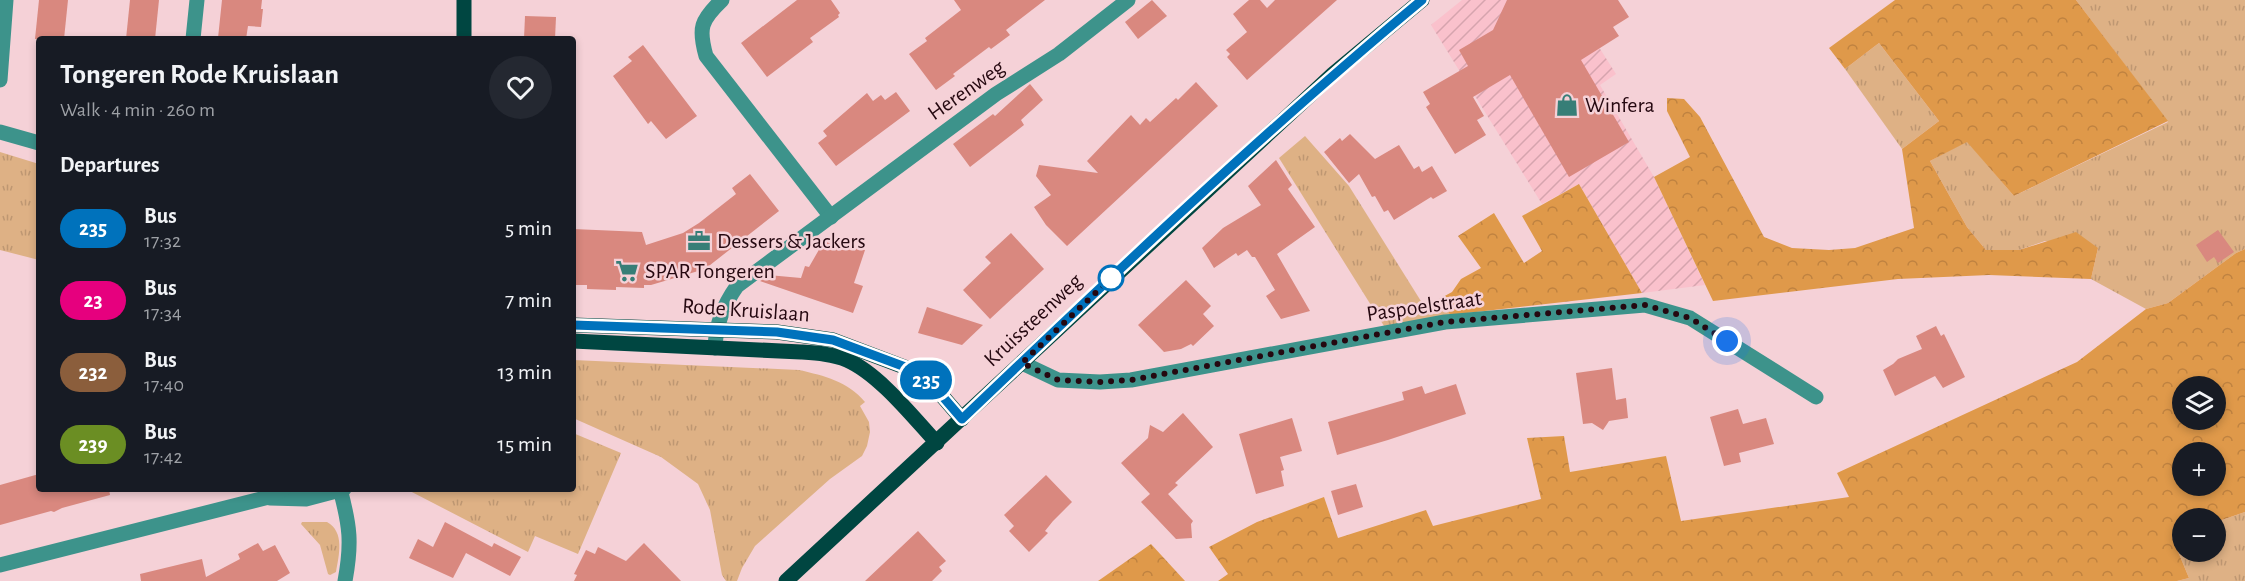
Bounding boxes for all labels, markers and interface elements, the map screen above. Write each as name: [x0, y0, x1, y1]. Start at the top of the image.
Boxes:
button: heart: [489, 56, 552, 119]
street label: Herenweg: [924, 56, 1009, 124]
text: Tongeren Rode Kruislaan: [60, 61, 339, 89]
shop icon: Winfera: [1554, 92, 1580, 118]
place label: Winfera: [1585, 94, 1655, 116]
text: Walk · 4 min · 260 m: [60, 100, 215, 120]
text: Departures: [60, 154, 160, 176]
text: Bus: [144, 205, 177, 227]
text: 5 min: [505, 217, 552, 239]
text: 235: [79, 218, 107, 239]
office icon: Dessers & Jackers: [686, 228, 712, 254]
place label: Dessers & Jackers: [717, 230, 866, 252]
text: 17:32: [144, 231, 181, 251]
supermarket icon: SPAR Tongeren: [614, 258, 640, 284]
place label: SPAR Tongeren: [645, 260, 775, 282]
unlabelled marker: [1098, 265, 1124, 291]
street label: Kruissteenweg: [980, 269, 1086, 371]
text: Bus: [144, 277, 177, 299]
street label: Paspoelstraat: [1365, 287, 1483, 325]
text: 7 min: [505, 289, 552, 311]
text: 23: [84, 290, 102, 311]
street label: Rode Kruislaan: [681, 295, 811, 325]
text: 17:34: [144, 303, 182, 323]
your location: [1712, 326, 1742, 356]
text: Bus: [144, 349, 177, 371]
line badge: 235: [892, 360, 960, 400]
text: 13 min: [497, 361, 552, 383]
text: 232: [79, 362, 107, 383]
text: 235: [912, 370, 940, 391]
text: 17:40: [144, 375, 184, 395]
map controls: [2172, 376, 2226, 562]
button: layers: [2172, 376, 2226, 430]
text: Bus: [144, 421, 177, 443]
text: 15 min: [497, 433, 552, 455]
text: 239: [78, 434, 108, 455]
button: +: [2172, 442, 2226, 496]
text: 17:42: [144, 447, 183, 467]
button: −: [2172, 508, 2226, 562]

